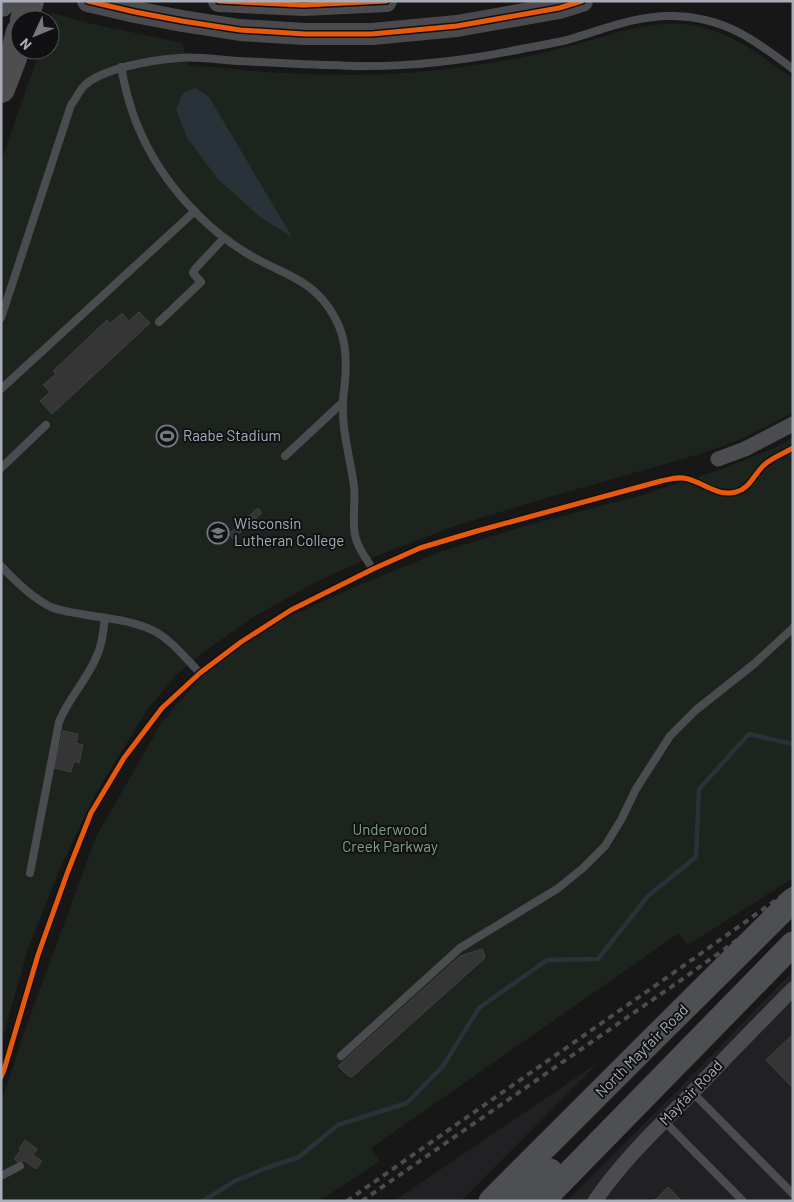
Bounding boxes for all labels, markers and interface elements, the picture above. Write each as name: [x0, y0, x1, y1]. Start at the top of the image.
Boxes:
north arrow: [10, 10, 60, 60]
text: N: [16, 35, 35, 54]
sports icon: Raabe Stadium: [155, 424, 179, 448]
place label: Raabe Stadium: [183, 426, 281, 444]
place label: Wisconsin Lutheran College: [234, 514, 344, 549]
school or university icon: Wisconsin Lutheran College: [206, 521, 230, 545]
park label: Underwood Creek Parkway: [342, 820, 438, 855]
street label: North Mayfair Road: [592, 1001, 692, 1101]
street label: Mayfair Road: [656, 1057, 726, 1129]

